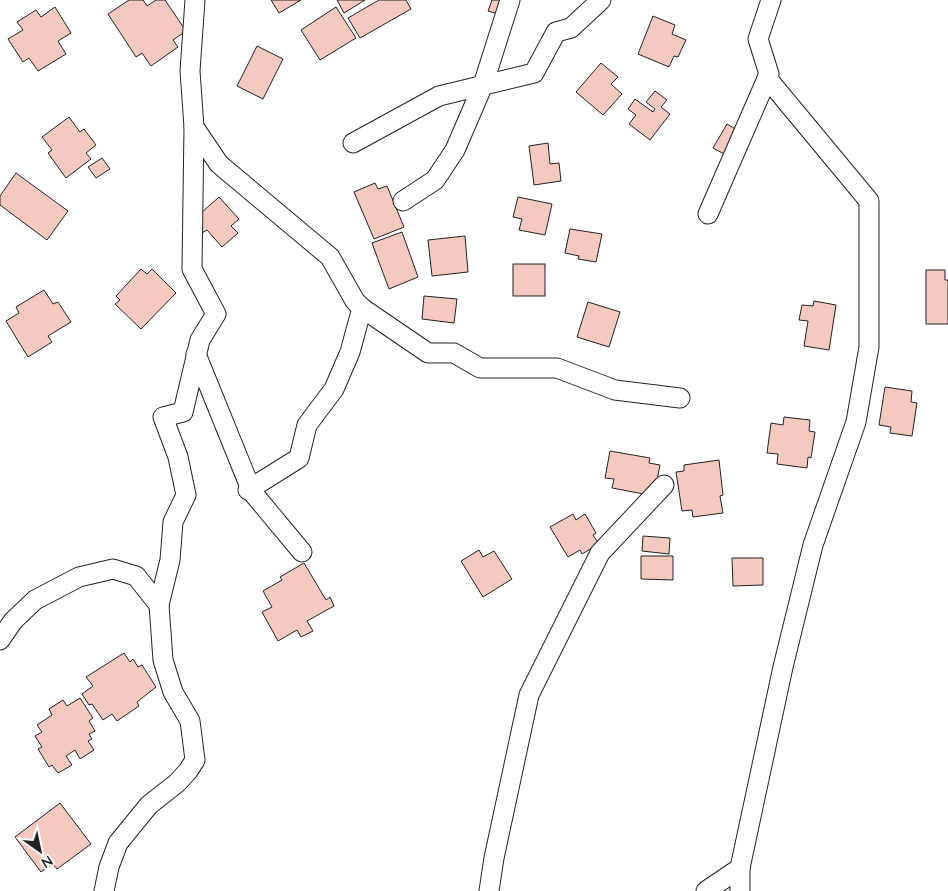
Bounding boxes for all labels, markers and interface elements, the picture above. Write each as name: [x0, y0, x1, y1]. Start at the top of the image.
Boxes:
north arrow: [15, 826, 65, 876]
text: N: [38, 852, 56, 872]

